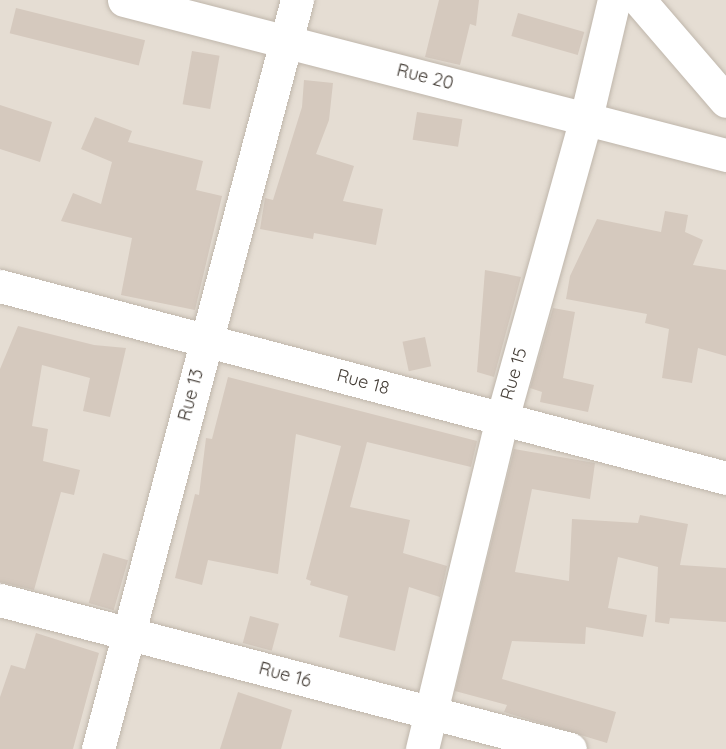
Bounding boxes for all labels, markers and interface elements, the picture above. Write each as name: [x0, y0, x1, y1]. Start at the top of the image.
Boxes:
street label: Rue 20: [394, 60, 456, 94]
street label: Rue 15: [496, 345, 532, 403]
street label: Rue 18: [334, 365, 392, 399]
street label: Rue 13: [174, 366, 208, 424]
street label: Rue 16: [256, 658, 314, 692]

